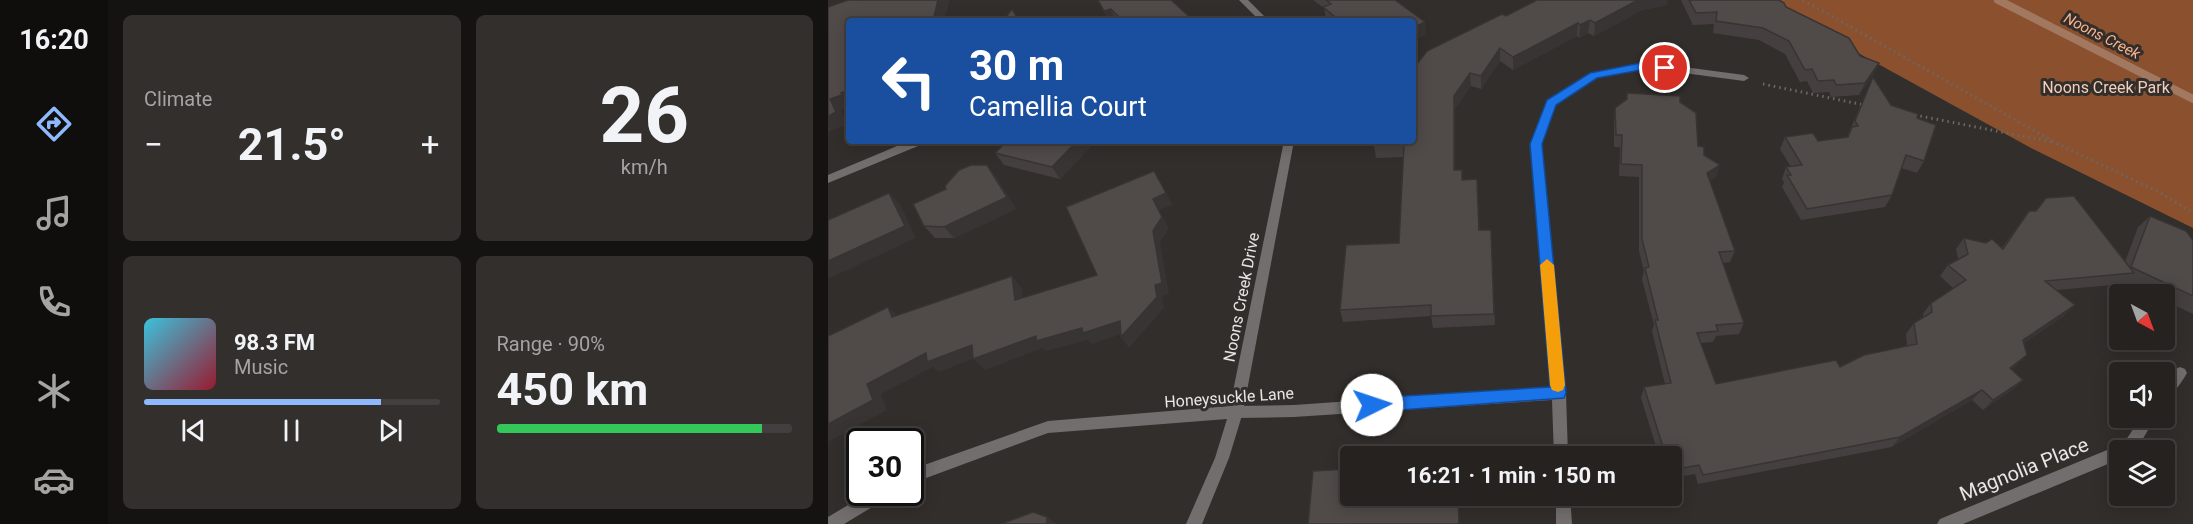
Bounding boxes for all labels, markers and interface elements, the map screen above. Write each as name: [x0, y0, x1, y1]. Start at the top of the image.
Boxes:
water label: Noons Creek: [2061, 9, 2144, 63]
text: 16:20: [19, 24, 89, 56]
text: 30 m: [969, 41, 1064, 90]
icon: left: [870, 42, 948, 120]
pin: [1639, 42, 1690, 93]
icon: arrive: [1648, 51, 1681, 84]
text: 26: [599, 70, 689, 161]
park label: Noons Creek Park: [2042, 78, 2171, 97]
text: Climate: [144, 87, 212, 111]
text: Camellia Court: [969, 91, 1147, 123]
icon: directions: [33, 103, 75, 145]
text: 21.5°: [238, 118, 346, 171]
text: −: [144, 125, 163, 164]
text: +: [421, 125, 440, 164]
text: km/h: [621, 155, 668, 179]
icon: music: [33, 192, 75, 234]
street label: Noons Creek Drive: [1220, 231, 1263, 363]
icon: phone: [33, 281, 75, 323]
north arrow: [2109, 284, 2175, 350]
map controls: [2109, 284, 2175, 506]
text: 98.3 FM: [234, 330, 315, 355]
text: Range · 90%: [497, 332, 605, 356]
text: Music: [234, 355, 288, 379]
button: sound: [2109, 362, 2175, 428]
text: 450 km: [497, 363, 648, 416]
icon: climate: [33, 370, 75, 412]
position arrow: [1340, 373, 1404, 437]
street label: Honeysuckle Lane: [1164, 383, 1294, 412]
icon: previous: [177, 414, 210, 447]
icon: pause: [275, 414, 308, 447]
icon: next: [374, 414, 407, 447]
speed limit sign: 30: [846, 428, 924, 506]
street label: Magnolia Place: [1956, 432, 2092, 506]
button: layers: [2109, 440, 2175, 506]
icon: car: [33, 459, 75, 501]
text: 16:21 · 1 min · 150 m: [1406, 463, 1616, 488]

